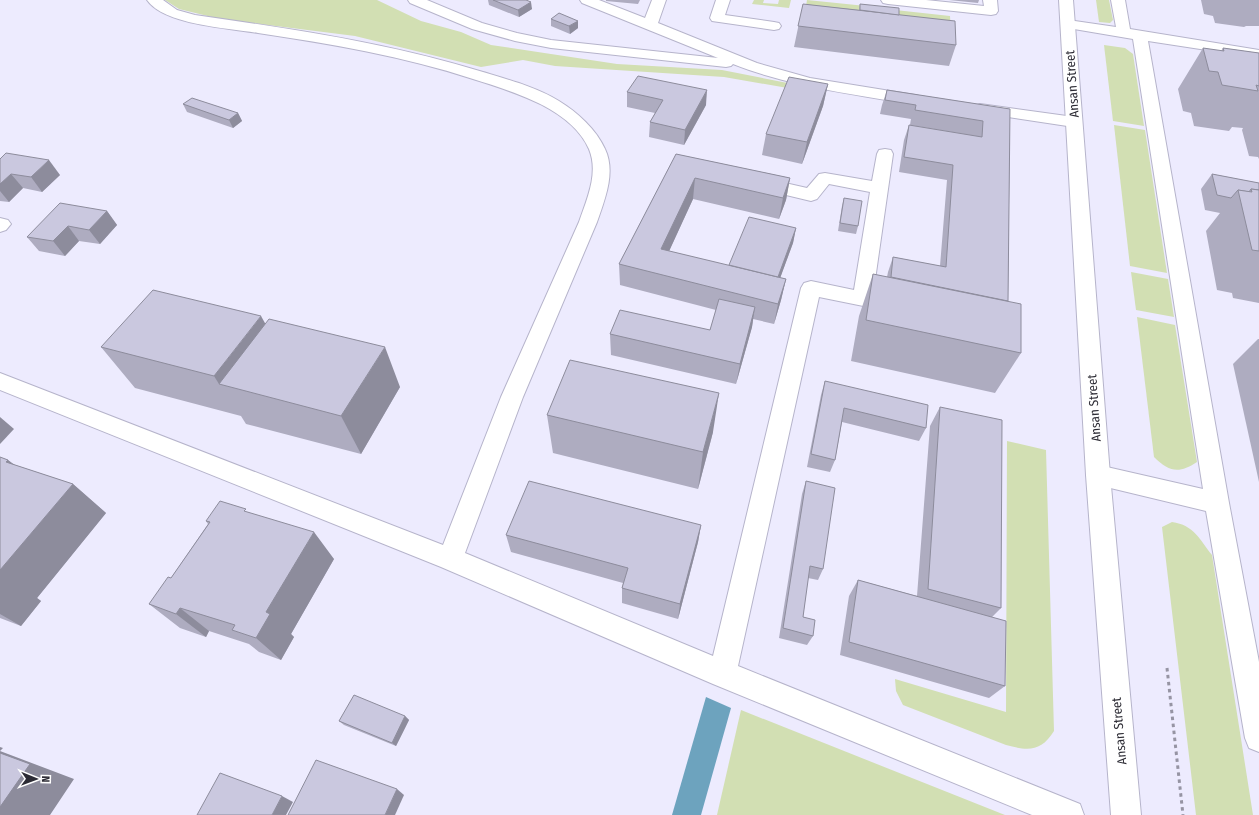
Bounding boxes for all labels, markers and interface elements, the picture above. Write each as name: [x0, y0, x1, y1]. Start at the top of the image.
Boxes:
street label: Ansan Street: [1062, 49, 1082, 118]
street label: Ansan Street: [1084, 373, 1104, 442]
street label: Ansan Street: [1109, 696, 1129, 765]
north arrow: [16, 759, 56, 799]
text: N: [39, 776, 52, 783]

